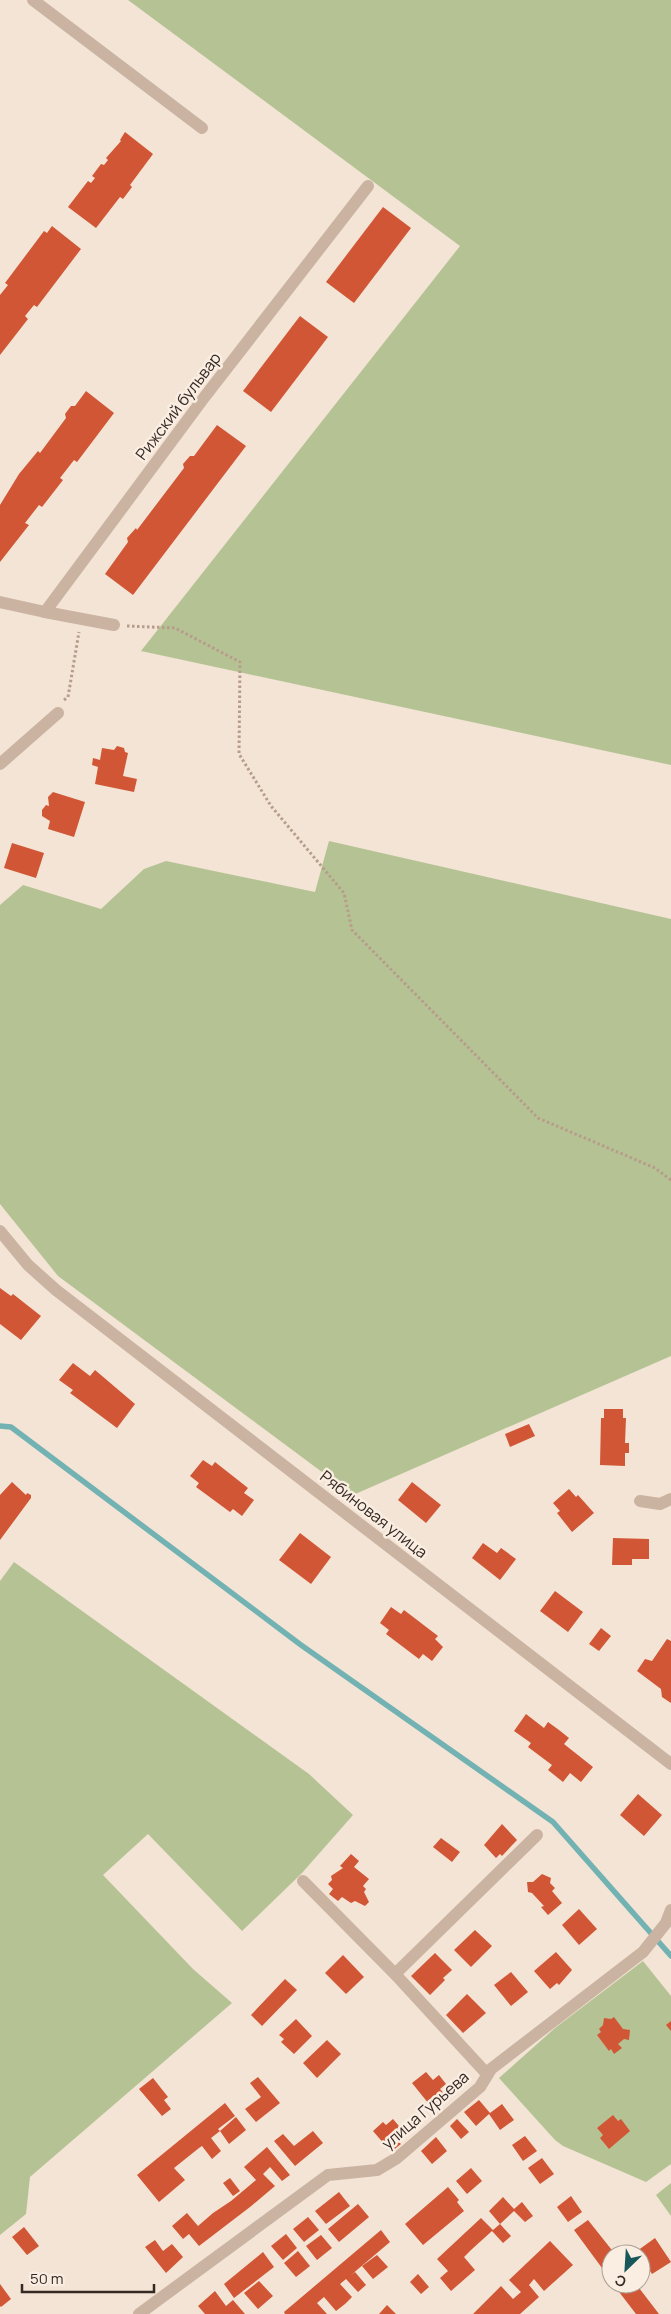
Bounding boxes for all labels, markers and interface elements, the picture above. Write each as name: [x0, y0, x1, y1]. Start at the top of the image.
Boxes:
street label: Рижский бульвар: [130, 348, 226, 464]
street label: Рябиновая улица: [316, 1465, 432, 1563]
street label: улица Гурьева: [377, 2066, 473, 2154]
north arrow: [601, 2244, 651, 2294]
scale bar: [22, 2262, 155, 2294]
text: 50 m: [30, 2268, 64, 2289]
text: С: [612, 2270, 629, 2292]

